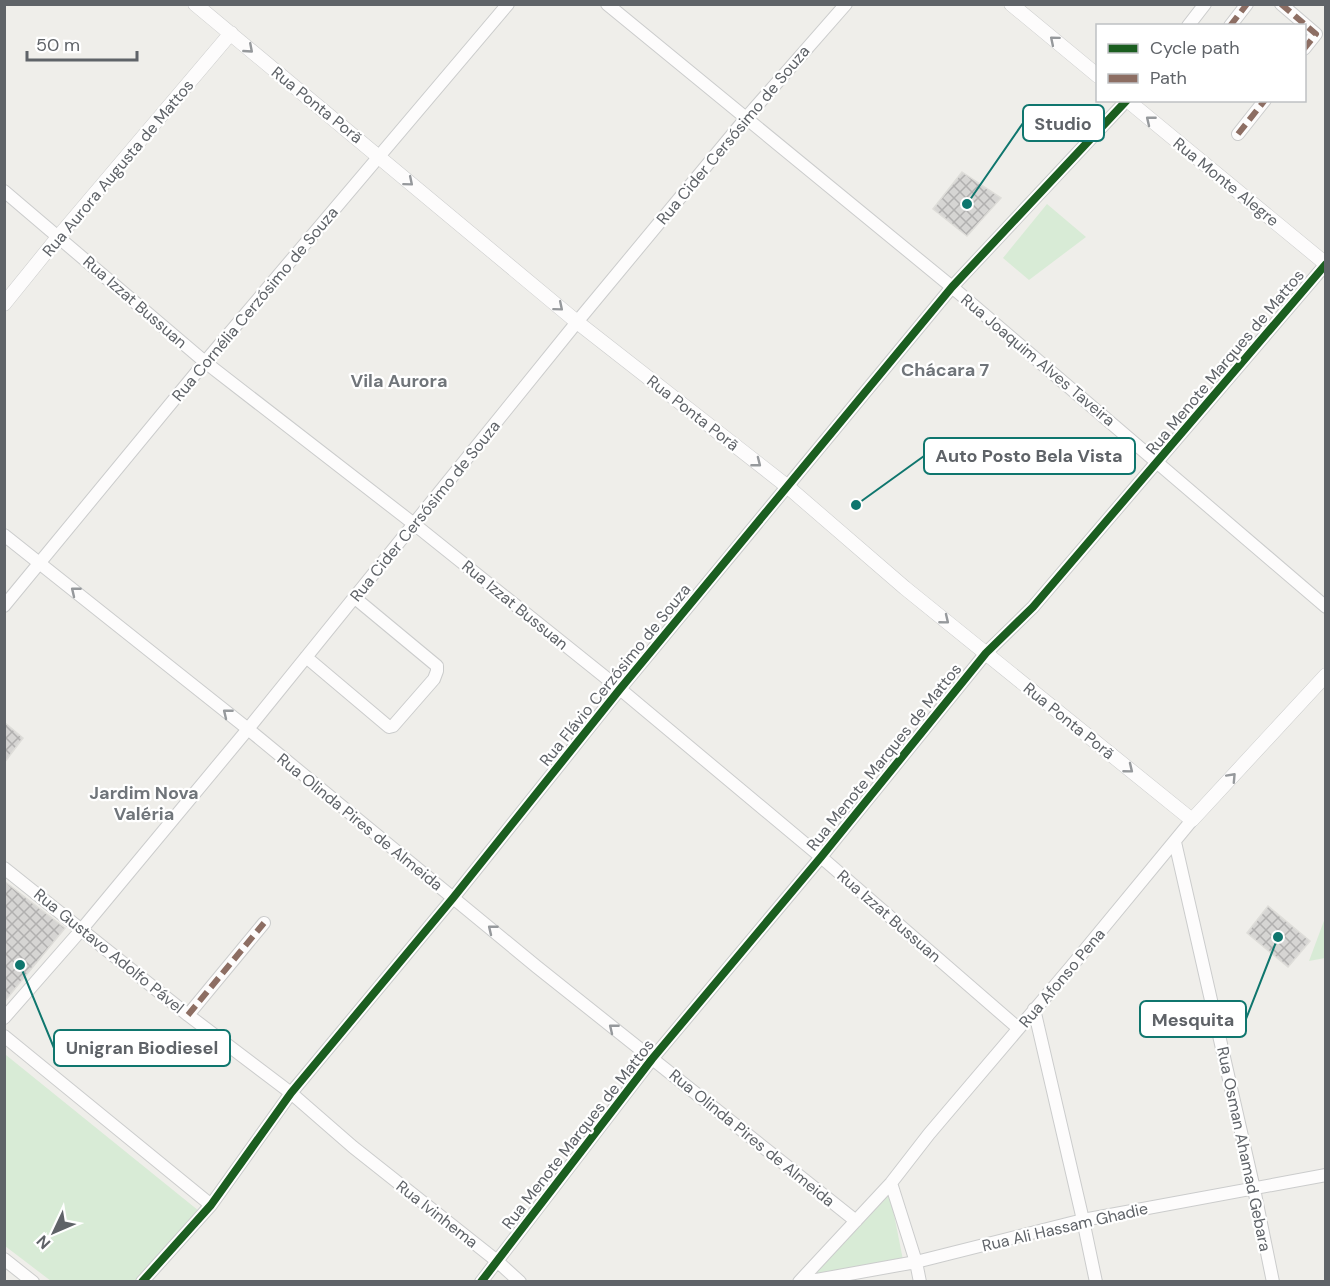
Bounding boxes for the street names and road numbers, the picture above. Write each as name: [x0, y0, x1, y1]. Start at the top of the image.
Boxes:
street label: Rua Cider Cersósimo de Souza: [652, 41, 814, 229]
street label: Rua Ponta Porã: [267, 62, 367, 148]
street label: Rua Aurora Augusta de Mattos: [38, 75, 198, 261]
street label: Rua Monte Alegre: [1169, 133, 1283, 231]
street label: Rua Cornélia Cerzósimo de Souza: [167, 202, 343, 406]
street label: Rua Izzat Bussuan: [79, 251, 191, 353]
street label: Rua Menote Marques de Mattos: [1141, 265, 1309, 459]
street label: Rua Joaquim Alves Taveira: [957, 289, 1119, 431]
street label: Rua Ponta Porã: [643, 370, 743, 456]
street label: Rua Cider Cersósimo de Souza: [345, 416, 505, 606]
street label: Rua Izzat Bussuan: [457, 556, 573, 654]
street label: Rua Flávio Cerzósimo de Souza: [535, 580, 695, 770]
street label: Rua Menote Marques de Mattos: [802, 659, 966, 855]
street label: Rua Ponta Porã: [1019, 678, 1119, 764]
street label: Rua Olinda Pires de Almeida: [273, 749, 447, 895]
street label: Rua Izzat Bussuan: [833, 865, 945, 967]
street label: Rua Gustavo Adolfo Pável: [30, 884, 188, 1018]
street label: Rua Afonso Pena: [1014, 924, 1110, 1032]
street label: Rua Menote Marques de Mattos: [497, 1035, 659, 1233]
street label: Rua Osman Ahamad Gebara: [1212, 1045, 1276, 1253]
street label: Rua Olinda Pires de Almeida: [665, 1065, 839, 1211]
street label: Rua Ivinhema: [392, 1176, 482, 1252]
street label: Rua Ali Hassam Ghadie: [980, 1198, 1150, 1256]

